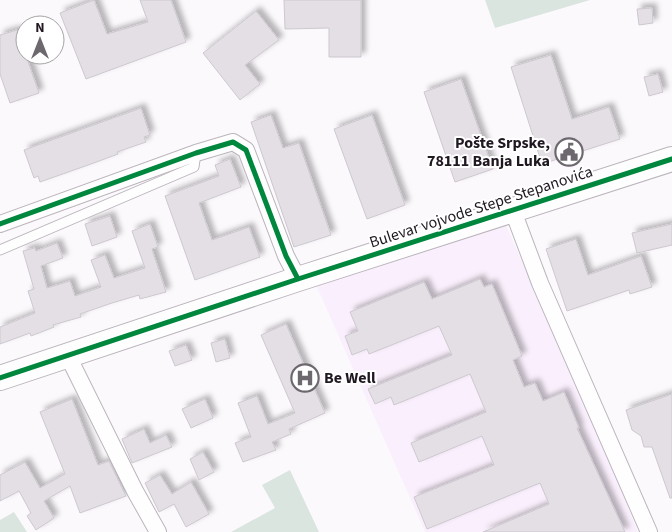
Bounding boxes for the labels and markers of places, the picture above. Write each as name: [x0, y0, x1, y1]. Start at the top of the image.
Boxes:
place label: Pošte Srpske, 78111 Banja Luka: [427, 132, 550, 172]
public building icon: Pošte Srpske, 78111 Banja Luka: [554, 137, 584, 167]
hospital icon: Be Well: [290, 363, 320, 393]
place label: Be Well: [324, 367, 376, 389]

